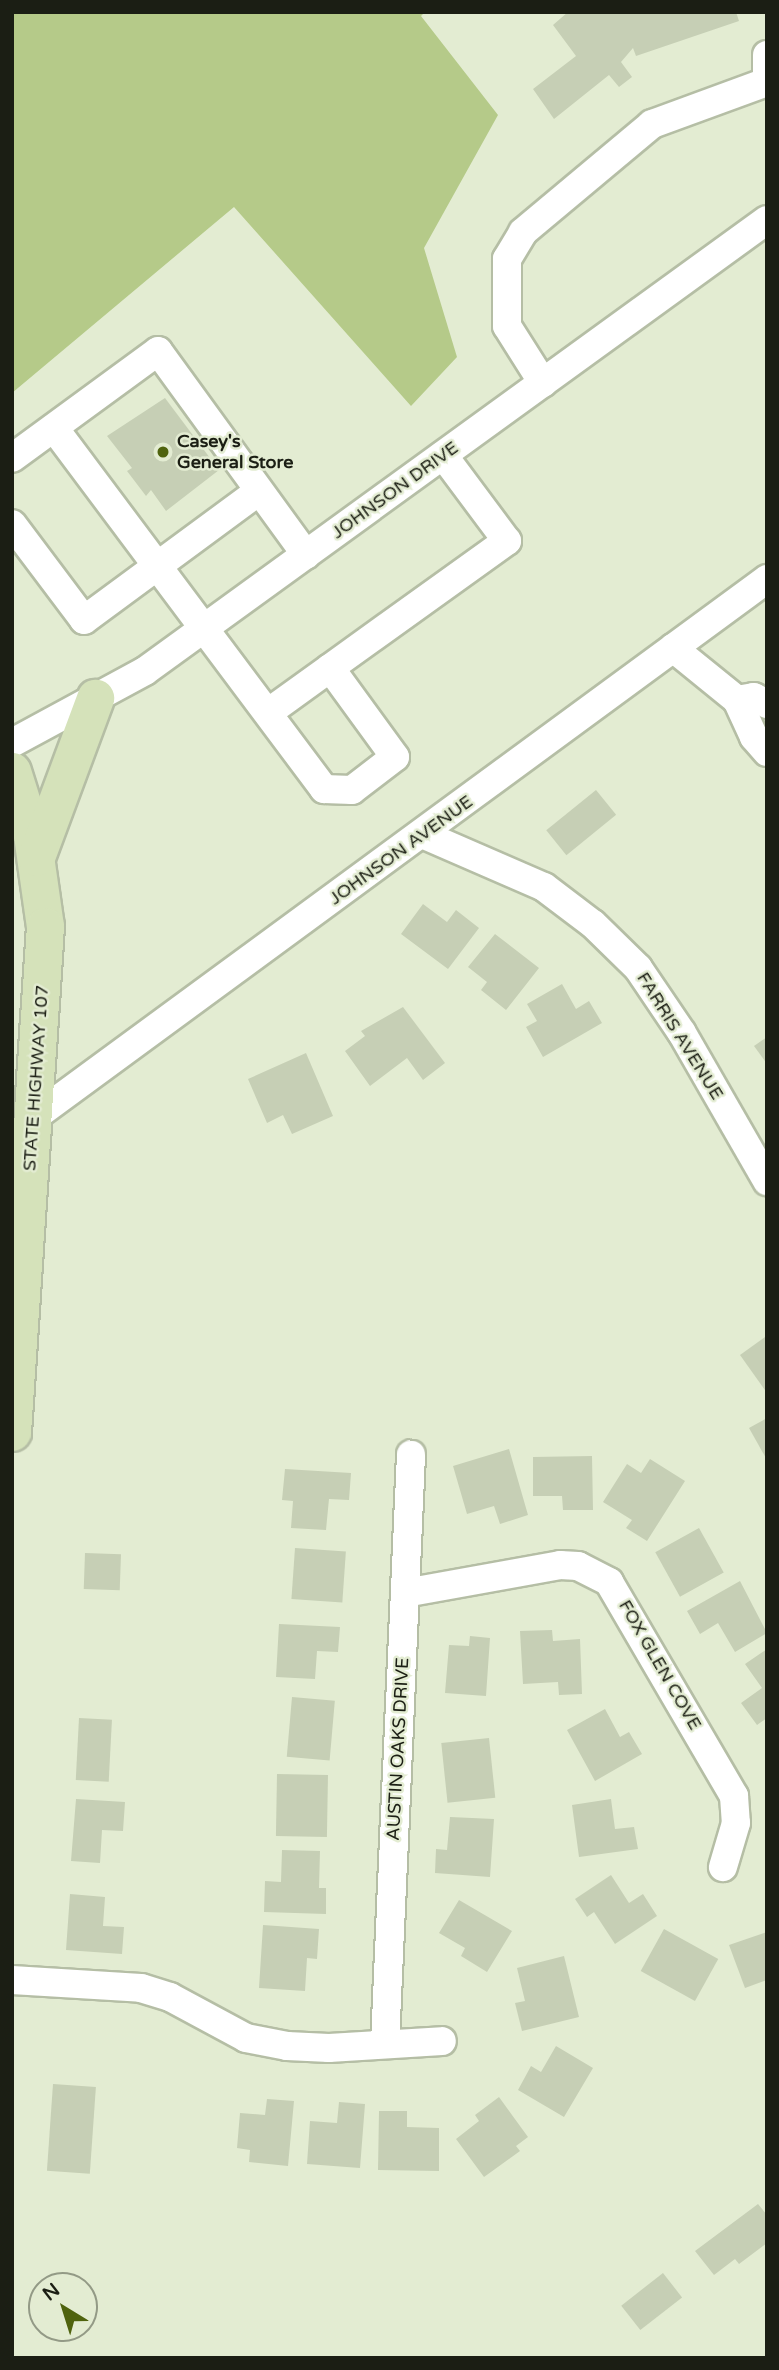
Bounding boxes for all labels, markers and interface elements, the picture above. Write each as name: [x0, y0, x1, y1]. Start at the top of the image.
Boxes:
place label: Casey's General Store: [177, 431, 293, 474]
street label: JOHNSON DRIVE: [327, 437, 463, 543]
marker: Casey's General Store: [155, 444, 171, 460]
street label: JOHNSON AVENUE: [325, 791, 477, 909]
street label: FARRIS AVENUE: [632, 968, 728, 1104]
street label: STATE HIGHWAY 107: [19, 984, 53, 1172]
street label: FOX GLEN COVE: [614, 1596, 706, 1734]
street label: AUSTIN OAKS DRIVE: [382, 1657, 414, 1841]
north arrow: [28, 2272, 98, 2342]
text: N: [39, 2279, 64, 2305]

